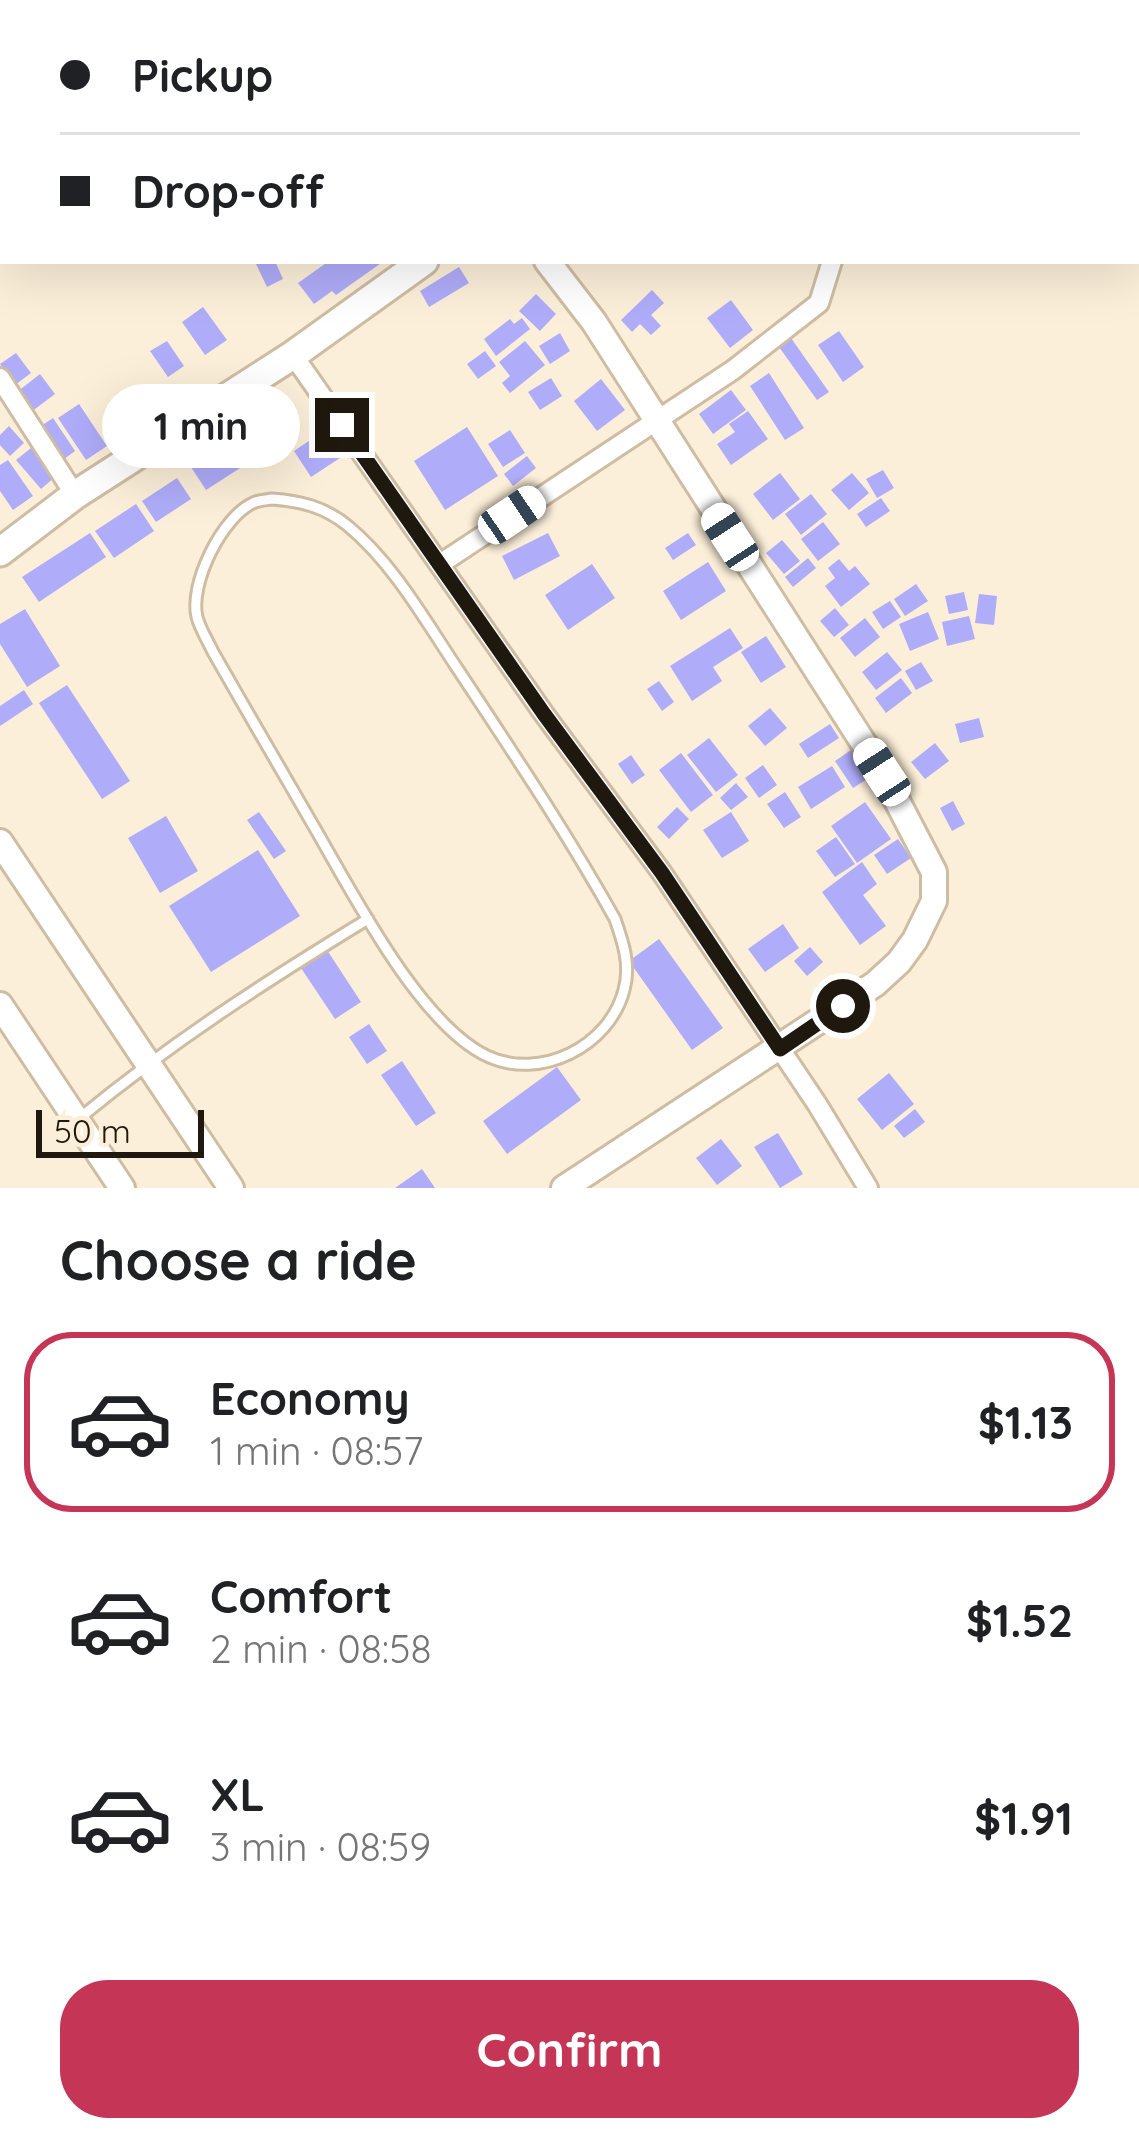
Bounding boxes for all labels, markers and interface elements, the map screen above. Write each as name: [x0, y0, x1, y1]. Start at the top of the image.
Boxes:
text: Pickup: [132, 47, 273, 103]
text: Drop-off: [132, 163, 324, 219]
callout: 1 min: [102, 383, 300, 467]
route end: [315, 398, 369, 452]
text: 1 min: [154, 401, 248, 450]
car: [472, 480, 552, 550]
car: [695, 497, 765, 577]
car: [847, 732, 917, 812]
route start: [816, 979, 870, 1033]
scale bar: [36, 1104, 204, 1157]
text: 50 m: [54, 1110, 131, 1151]
text: Choose a ride: [60, 1226, 417, 1294]
icon: car: [66, 1368, 174, 1476]
text: Economy: [210, 1370, 410, 1426]
text: $1.13: [978, 1394, 1073, 1450]
text: 1 min · 08:57: [210, 1426, 423, 1475]
icon: car: [66, 1566, 174, 1674]
text: Comfort: [210, 1568, 392, 1624]
text: $1.52: [966, 1592, 1073, 1648]
text: 2 min · 08:58: [210, 1624, 431, 1673]
icon: car: [66, 1764, 174, 1872]
text: XL: [210, 1766, 265, 1822]
text: $1.91: [974, 1790, 1073, 1846]
text: 3 min · 08:59: [210, 1822, 431, 1871]
button: Confirm: [60, 1980, 1079, 2118]

